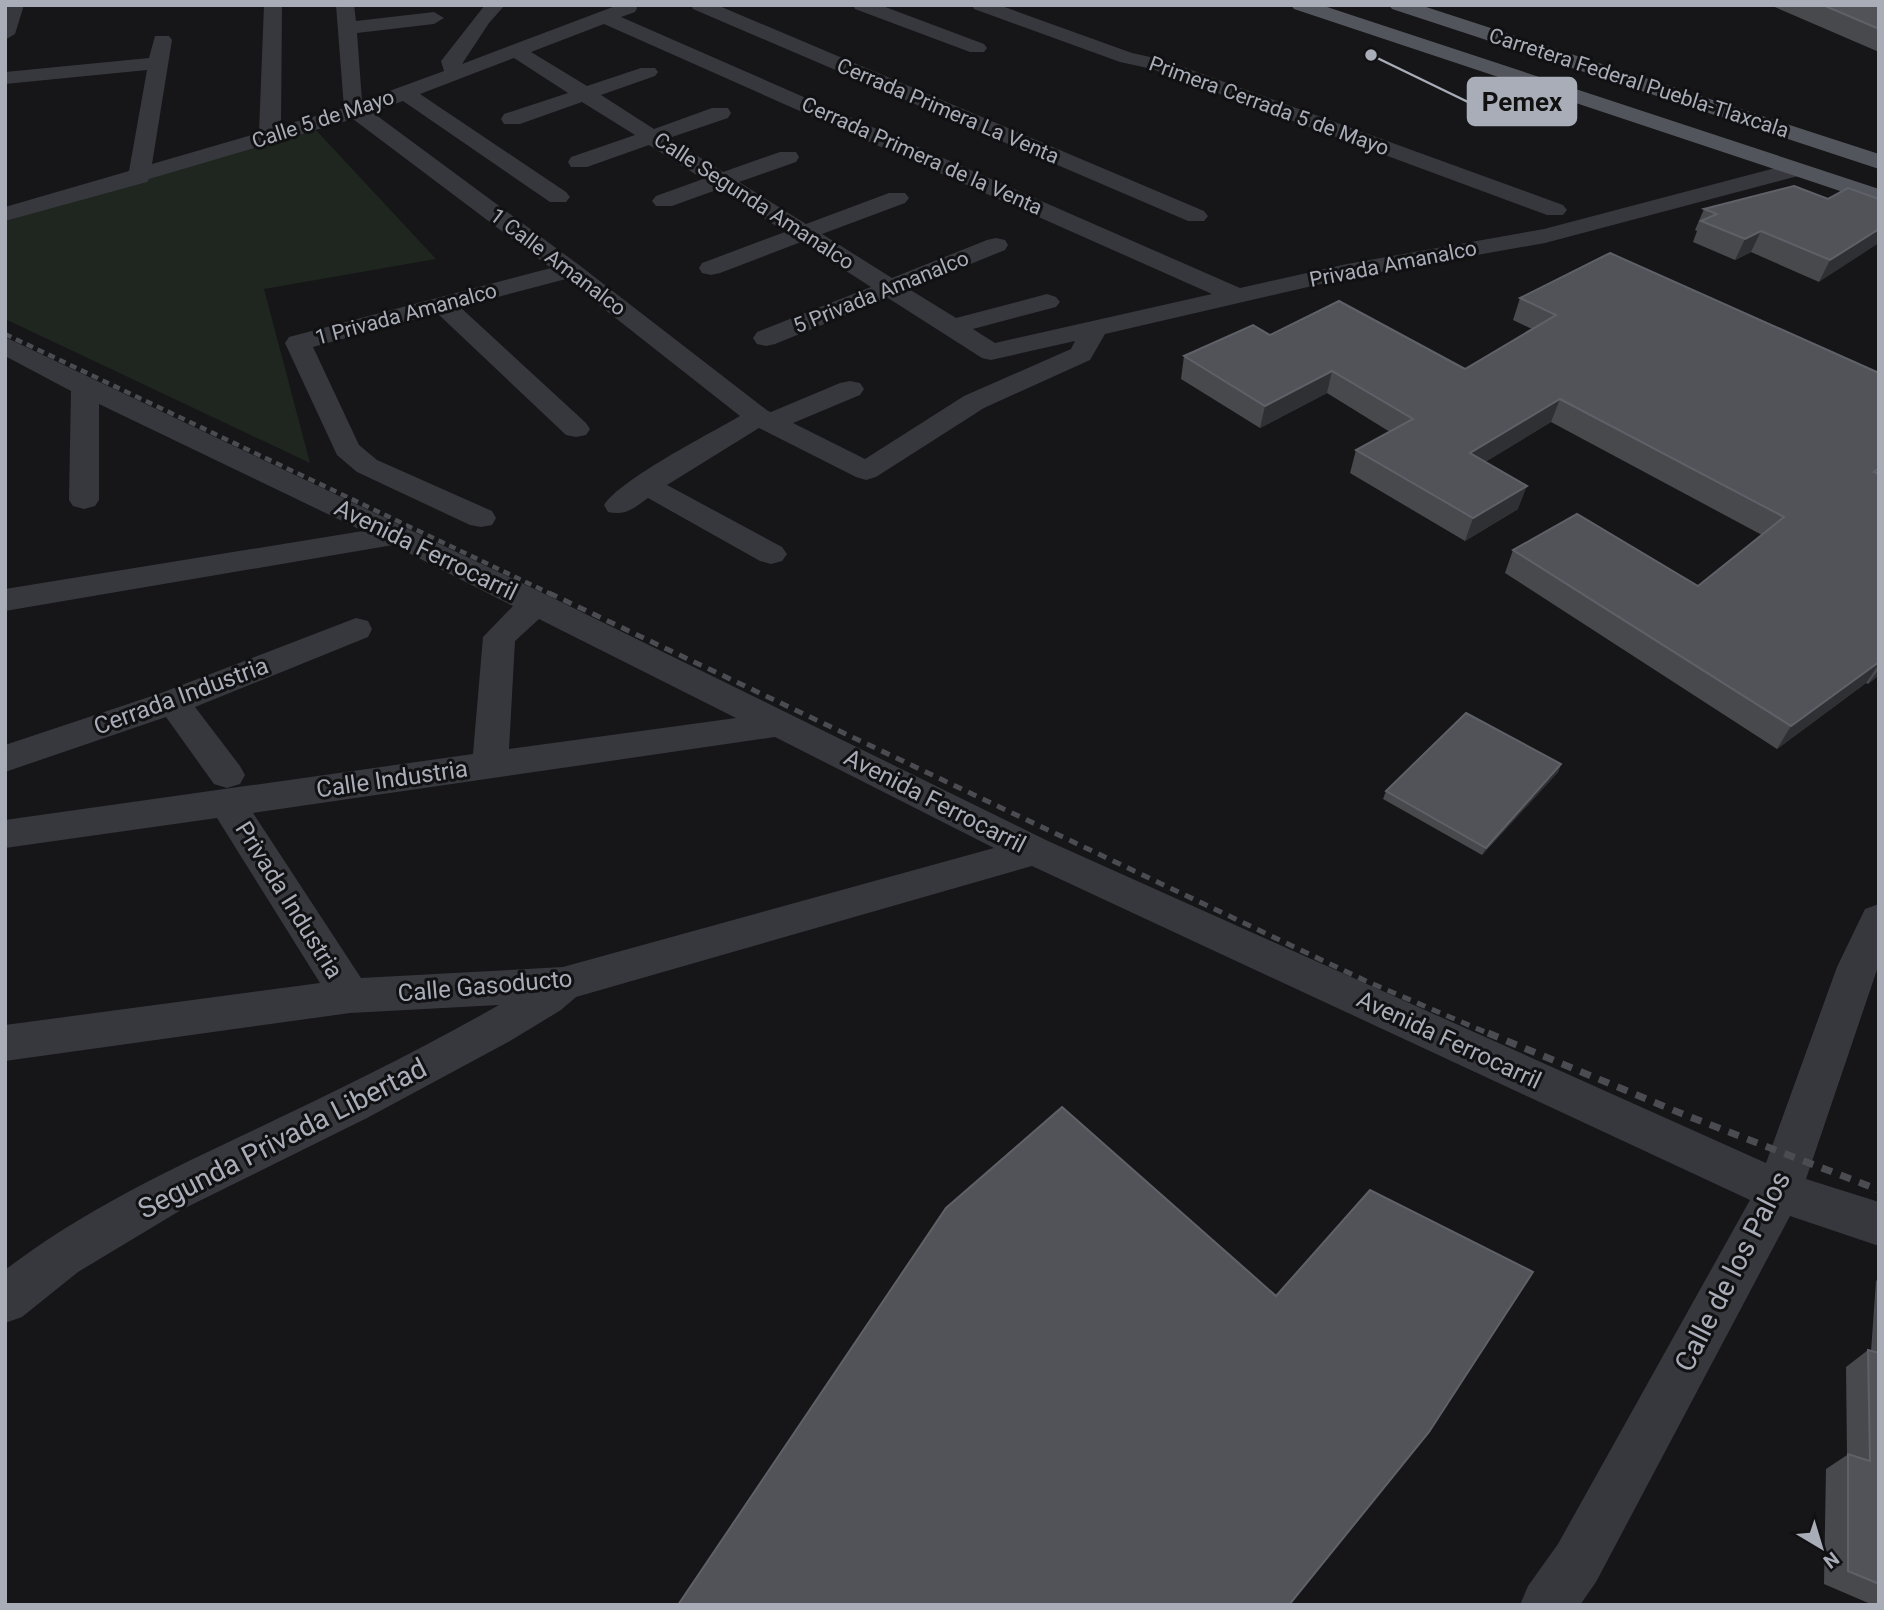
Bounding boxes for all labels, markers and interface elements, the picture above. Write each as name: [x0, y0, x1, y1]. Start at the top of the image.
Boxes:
street label: Carretera Federal Puebla-Tlaxcala: [1486, 23, 1792, 143]
street label: Primera Cerrada 5 de Mayo: [1146, 51, 1392, 161]
street label: Cerrada Primera La Venta: [833, 53, 1063, 169]
callout: Pemex: [1468, 78, 1576, 125]
street label: Calle 5 de Mayo: [249, 85, 397, 153]
text: Pemex: [1482, 87, 1563, 117]
street label: Cerrada Primera de la Venta: [798, 92, 1046, 220]
street label: Calle Segunda Amanalco: [650, 127, 858, 275]
street label: 1 Calle Amanalco: [486, 203, 630, 321]
street label: Privada Amanalco: [1307, 236, 1479, 292]
street label: 5 Privada Amanalco: [790, 246, 972, 338]
street label: 1 Privada Amanalco: [313, 278, 499, 350]
street label: Avenida Ferrocarril: [330, 494, 522, 606]
street label: Cerrada Industria: [90, 651, 272, 741]
street label: Avenida Ferrocarril: [840, 743, 1030, 859]
street label: Calle Industria: [314, 755, 470, 803]
street label: Privada Industria: [229, 816, 349, 984]
street label: Calle Gasoducto: [397, 964, 573, 1008]
street label: Avenida Ferrocarril: [1352, 985, 1546, 1095]
street label: Segunda Privada Libertad: [132, 1051, 432, 1226]
street label: Calle de los Palos: [1668, 1165, 1797, 1377]
north arrow: [1786, 1512, 1856, 1582]
text: N: [1819, 1547, 1844, 1573]

